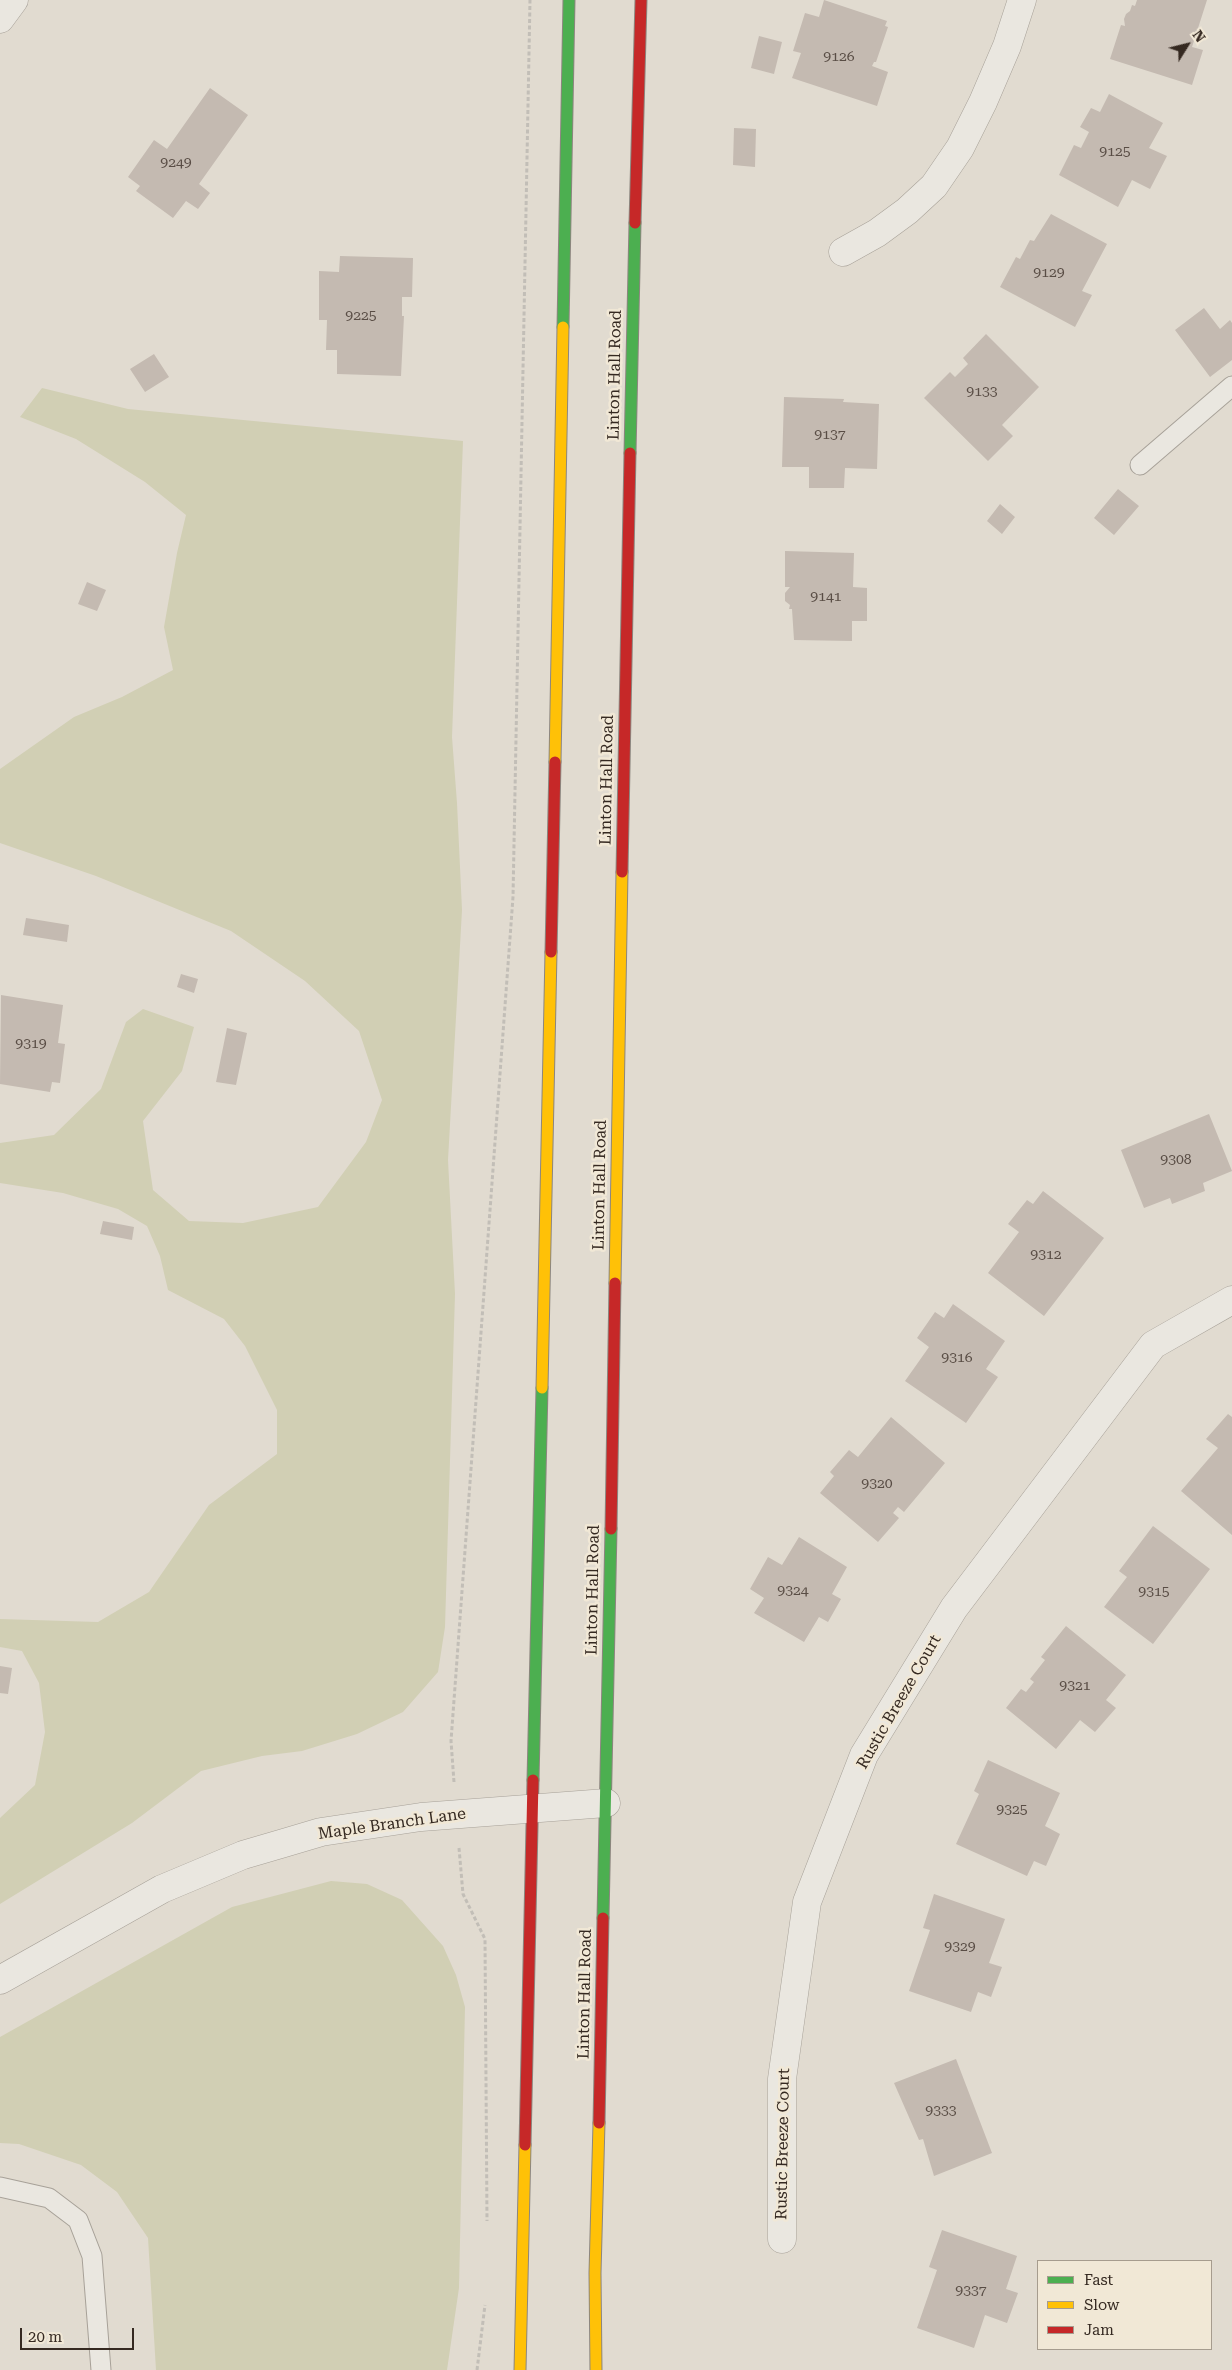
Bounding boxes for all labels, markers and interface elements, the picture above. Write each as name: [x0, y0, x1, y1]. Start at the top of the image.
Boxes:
north arrow: [1162, 20, 1212, 70]
text: N: [1189, 27, 1209, 45]
house number: 9126: [823, 49, 855, 65]
house number: 9125: [1099, 144, 1131, 160]
house number: 9249: [160, 155, 192, 171]
house number: 9129: [1033, 265, 1065, 281]
house number: 9225: [345, 308, 377, 324]
street label: Linton Hall Road: [604, 310, 626, 440]
house number: 9133: [966, 384, 998, 400]
house number: 9137: [814, 427, 846, 443]
house number: 9141: [810, 589, 842, 605]
street label: Linton Hall Road: [596, 715, 618, 845]
house number: 9319: [15, 1036, 47, 1052]
street label: Linton Hall Road: [589, 1120, 611, 1250]
house number: 9308: [1160, 1152, 1192, 1168]
house number: 9312: [1030, 1247, 1062, 1263]
house number: 9316: [941, 1350, 973, 1366]
house number: 9320: [861, 1476, 893, 1492]
street label: Linton Hall Road: [582, 1525, 604, 1655]
house number: 9324: [777, 1583, 809, 1599]
house number: 9315: [1138, 1584, 1170, 1600]
street label: Rustic Breeze Court: [853, 1632, 945, 1772]
house number: 9321: [1059, 1678, 1091, 1694]
house number: 9325: [996, 1802, 1028, 1818]
street label: Maple Branch Lane: [317, 1804, 467, 1844]
street label: Linton Hall Road: [574, 1929, 596, 2059]
house number: 9329: [944, 1939, 976, 1955]
street label: Rustic Breeze Court: [772, 2068, 794, 2220]
house number: 9333: [925, 2103, 957, 2119]
legend: [1037, 2260, 1212, 2350]
text: Fast: [1084, 2271, 1113, 2289]
house number: 9337: [955, 2283, 987, 2299]
text: Slow: [1084, 2296, 1119, 2314]
scale bar: [22, 2318, 136, 2350]
text: Jam: [1084, 2321, 1114, 2339]
text: 20 m: [28, 2328, 62, 2346]

